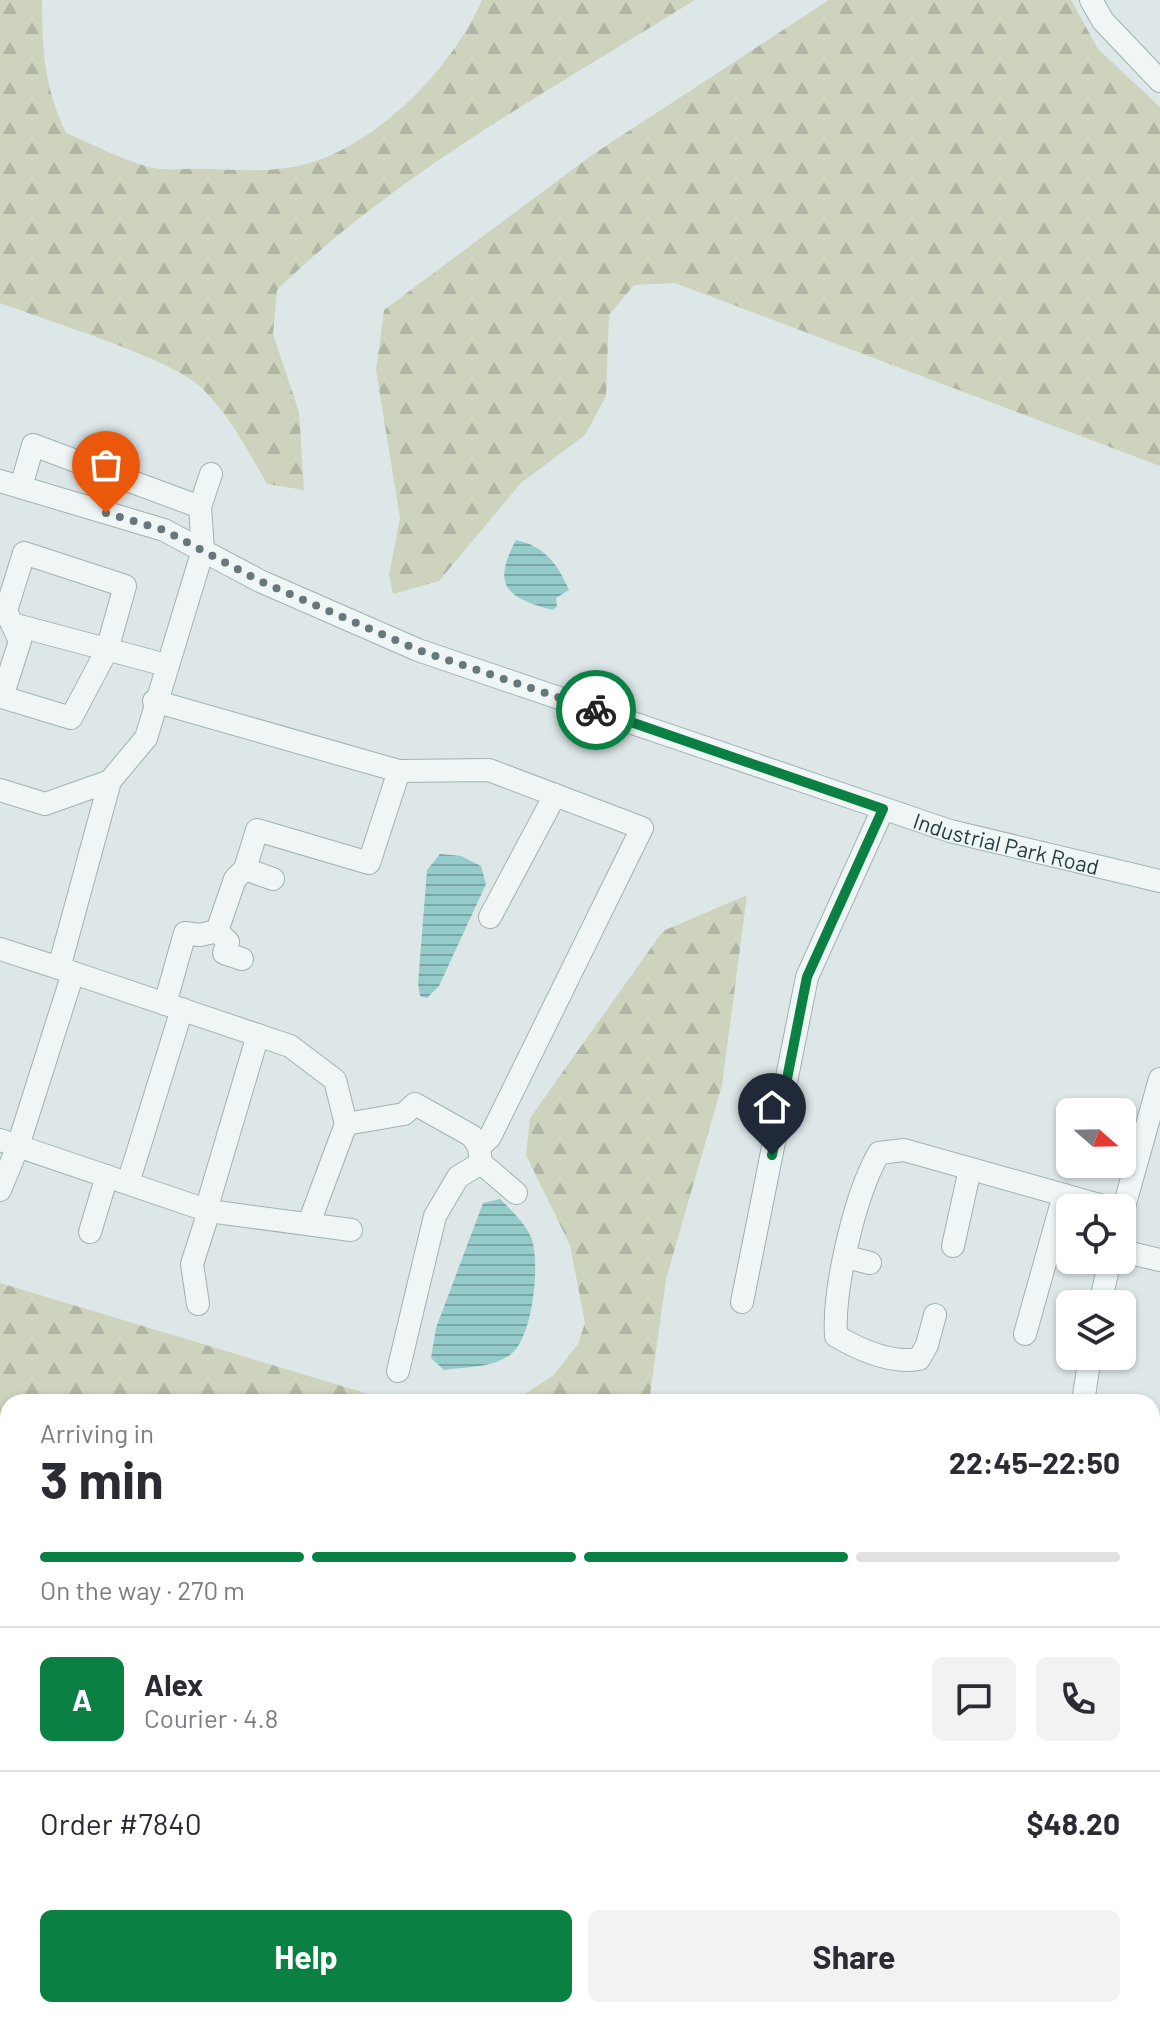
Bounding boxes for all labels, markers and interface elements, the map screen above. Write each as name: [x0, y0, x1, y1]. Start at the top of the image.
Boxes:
pin: [72, 431, 140, 513]
icon: bag: [84, 443, 128, 487]
courier: [556, 670, 636, 750]
icon: bike: [574, 688, 618, 732]
street label: Industrial Park Road: [910, 807, 1102, 879]
pin: [738, 1073, 806, 1155]
icon: home: [750, 1085, 794, 1129]
north arrow: [1056, 1098, 1136, 1178]
map controls: [1056, 1098, 1136, 1370]
button: locate: [1056, 1194, 1136, 1274]
button: layers: [1056, 1290, 1136, 1370]
text: Arriving in: [40, 1417, 154, 1448]
text: 22:45–22:50: [949, 1444, 1120, 1480]
text: 3 min: [40, 1447, 164, 1509]
text: On the way · 270 m: [40, 1574, 245, 1605]
button: chat: [932, 1657, 1016, 1741]
button: phone: [1036, 1657, 1120, 1741]
text: Alex: [144, 1666, 203, 1702]
text: A: [72, 1681, 92, 1717]
text: Courier · 4.8: [144, 1702, 278, 1733]
text: Order #7840: [40, 1805, 202, 1841]
text: $48.20: [1026, 1805, 1120, 1841]
button: Help: [40, 1910, 572, 2002]
button: Share: [588, 1910, 1120, 2002]

